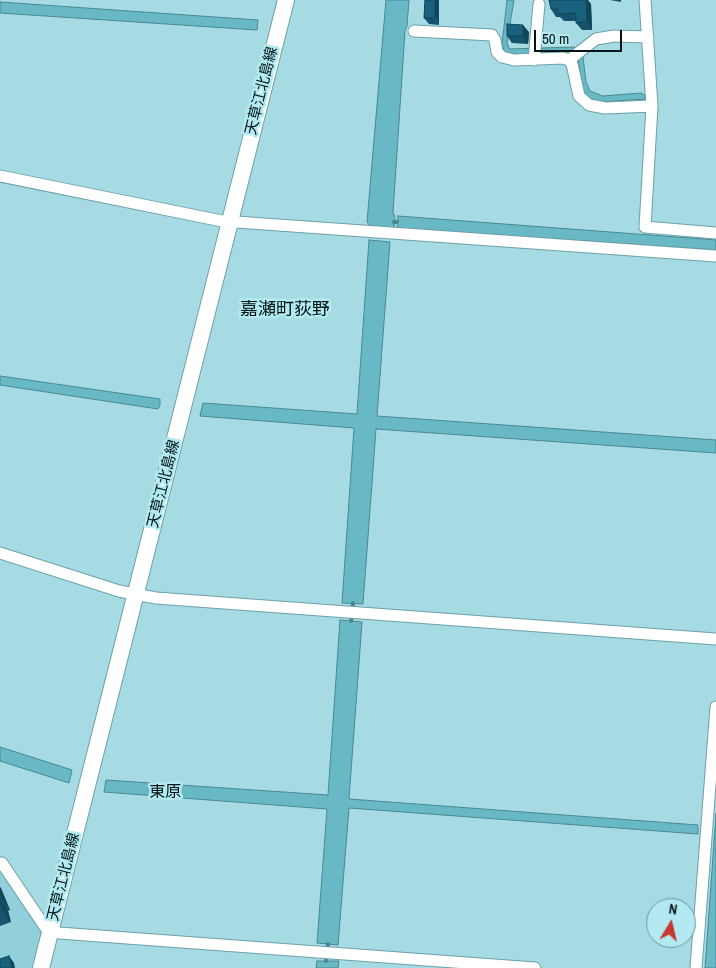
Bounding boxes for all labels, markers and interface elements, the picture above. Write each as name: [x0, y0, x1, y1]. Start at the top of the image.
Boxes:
scale bar: [536, 20, 624, 52]
text: 50 m: [542, 28, 569, 49]
street label: 天草江北島線: [242, 45, 282, 137]
district label: 嘉瀬町荻野: [240, 299, 330, 321]
street label: 天草江北島線: [144, 438, 184, 530]
district label: 東原: [149, 783, 181, 803]
street label: 天草江北島線: [44, 831, 84, 923]
north arrow: [646, 898, 696, 948]
text: N: [668, 900, 679, 919]

